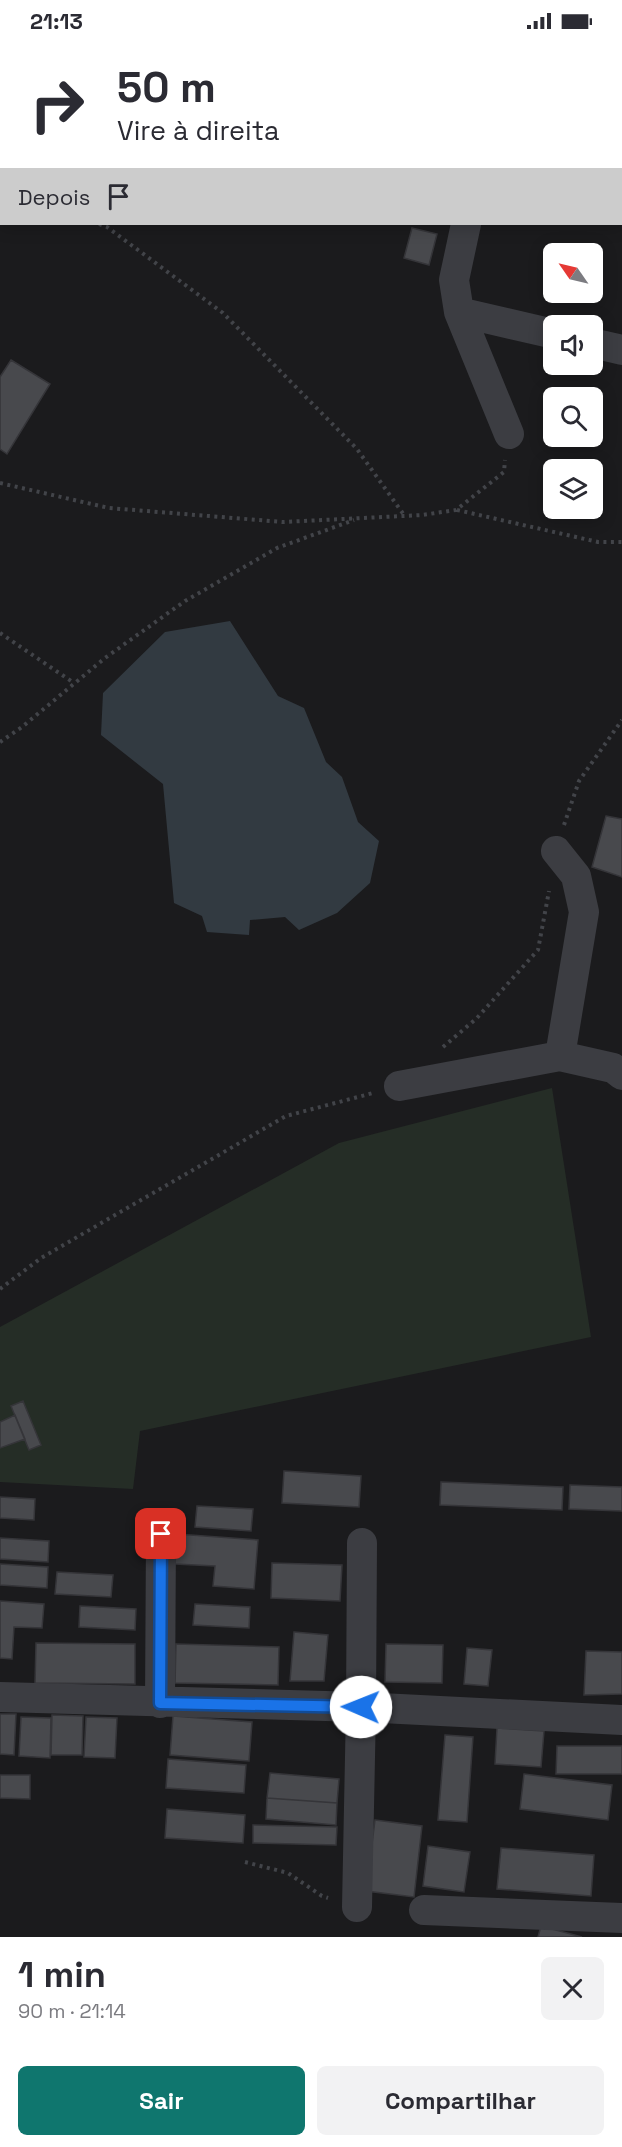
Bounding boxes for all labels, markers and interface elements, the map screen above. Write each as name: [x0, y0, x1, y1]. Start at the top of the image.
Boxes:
text: 21:13: [30, 7, 83, 35]
text: 50 m: [117, 61, 216, 114]
icon: right: [18, 66, 96, 144]
text: Vire à direita: [117, 113, 280, 148]
icon: arrive: [102, 180, 135, 213]
text: Depois: [18, 183, 90, 211]
north arrow: [543, 243, 603, 303]
map controls: [543, 243, 603, 519]
button: sound: [543, 315, 603, 375]
button: search: [543, 387, 603, 447]
button: layers: [543, 459, 603, 519]
pin: [135, 1508, 186, 1559]
icon: arrive: [144, 1517, 177, 1550]
position arrow: [329, 1675, 393, 1739]
text: 1 min: [18, 1952, 106, 1998]
button: close: [541, 1957, 604, 2020]
text: 90 m · 21:14: [18, 1998, 126, 2024]
button: Sair: [18, 2066, 305, 2135]
button: Compartilhar: [317, 2066, 604, 2135]

